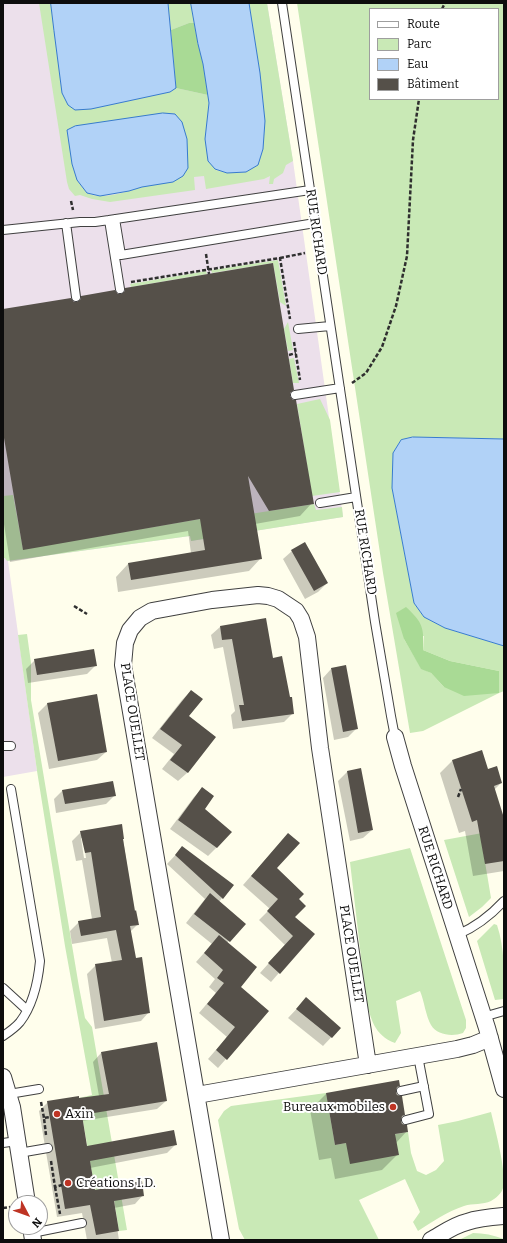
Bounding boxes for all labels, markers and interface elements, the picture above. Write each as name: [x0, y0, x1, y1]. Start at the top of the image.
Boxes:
legend: [369, 8, 499, 100]
text: Route: [407, 17, 440, 31]
text: Parc: [407, 37, 432, 51]
text: Eau: [407, 57, 428, 71]
text: Bâtiment: [407, 77, 459, 91]
street label: RUE RICHARD: [302, 188, 330, 276]
street label: RUE RICHARD: [351, 508, 379, 596]
street label: PLACE OUELLET: [117, 662, 147, 762]
street label: RUE RICHARD: [414, 824, 456, 912]
street label: PLACE OUELLET: [336, 904, 366, 1004]
place label: Bureaux mobiles: [283, 1099, 385, 1115]
marker: Bureaux mobiles: [388, 1102, 398, 1112]
place label: Axin: [65, 1106, 93, 1122]
marker: Axin: [52, 1109, 62, 1119]
place label: Créations I.D.: [76, 1175, 156, 1191]
marker: Créations I.D.: [63, 1178, 73, 1188]
north arrow: [8, 1195, 48, 1235]
text: N: [29, 1215, 44, 1230]

